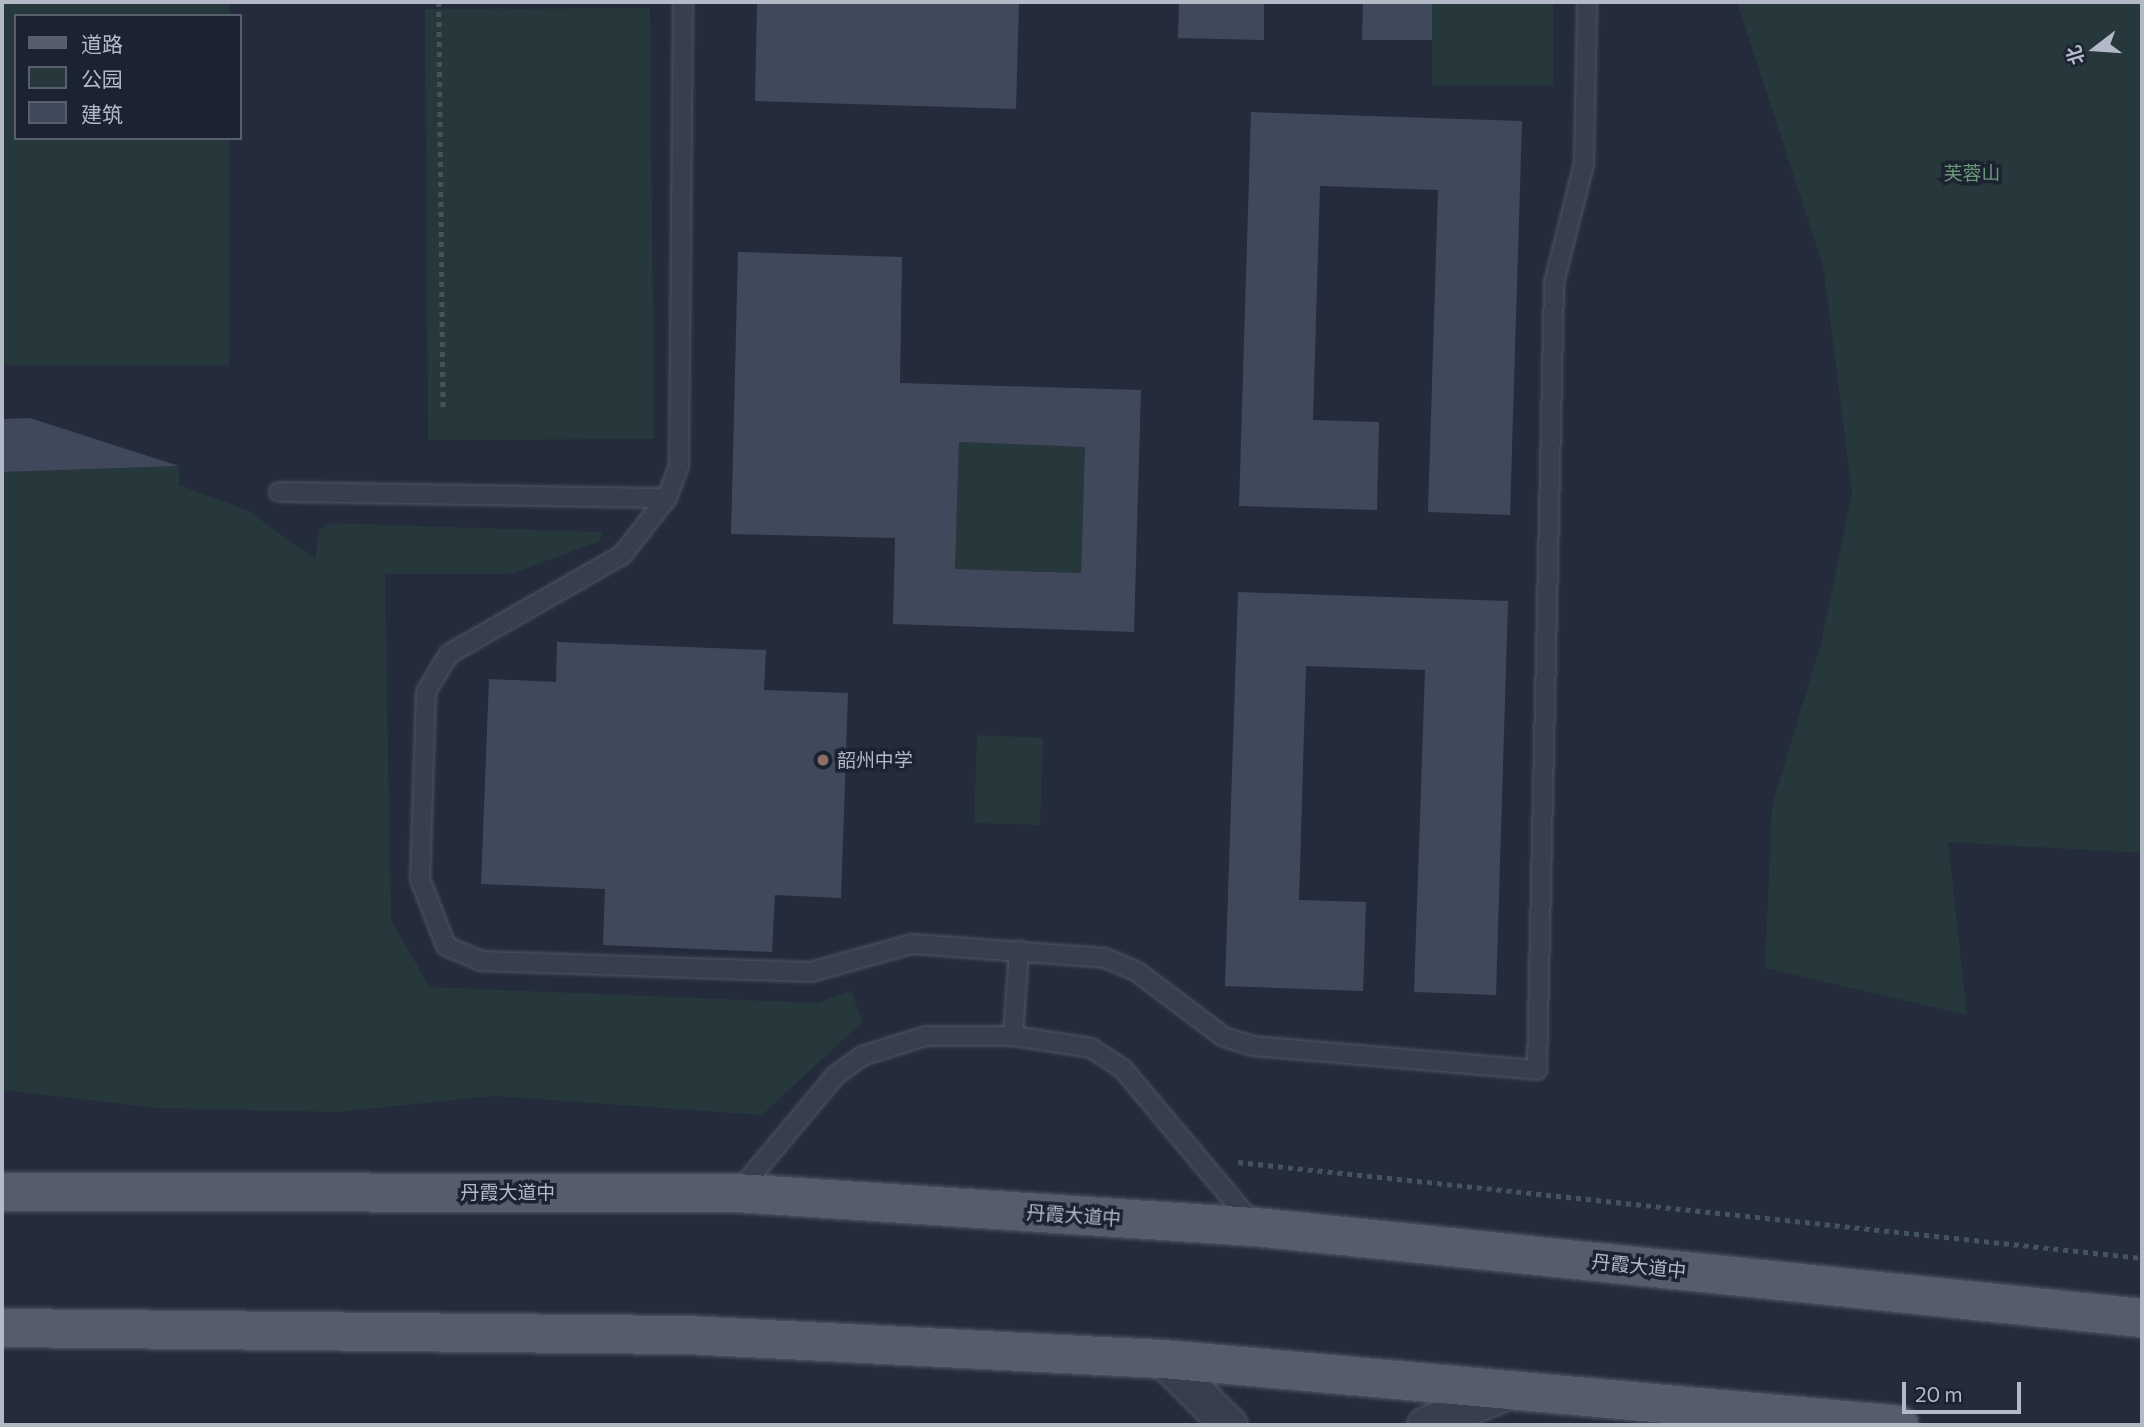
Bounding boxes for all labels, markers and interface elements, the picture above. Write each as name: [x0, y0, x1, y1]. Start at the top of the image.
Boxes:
legend: [14, 14, 242, 140]
north arrow: [2060, 14, 2130, 84]
text: 道路: [81, 31, 123, 56]
text: 北: [2061, 43, 2088, 68]
text: 公园: [81, 66, 123, 91]
text: 建筑: [81, 101, 123, 126]
park label: 芙蓉山: [1944, 162, 2000, 184]
place label: 韶州中学: [837, 749, 913, 771]
marker: 韶州中学: [815, 752, 831, 768]
street label: 丹霞大道中: [461, 1181, 555, 1203]
street label: 丹霞大道中: [1026, 1200, 1122, 1230]
street label: 丹霞大道中: [1591, 1250, 1687, 1282]
scale bar: [1906, 1368, 2025, 1412]
text: 20 m: [1915, 1381, 1963, 1406]

